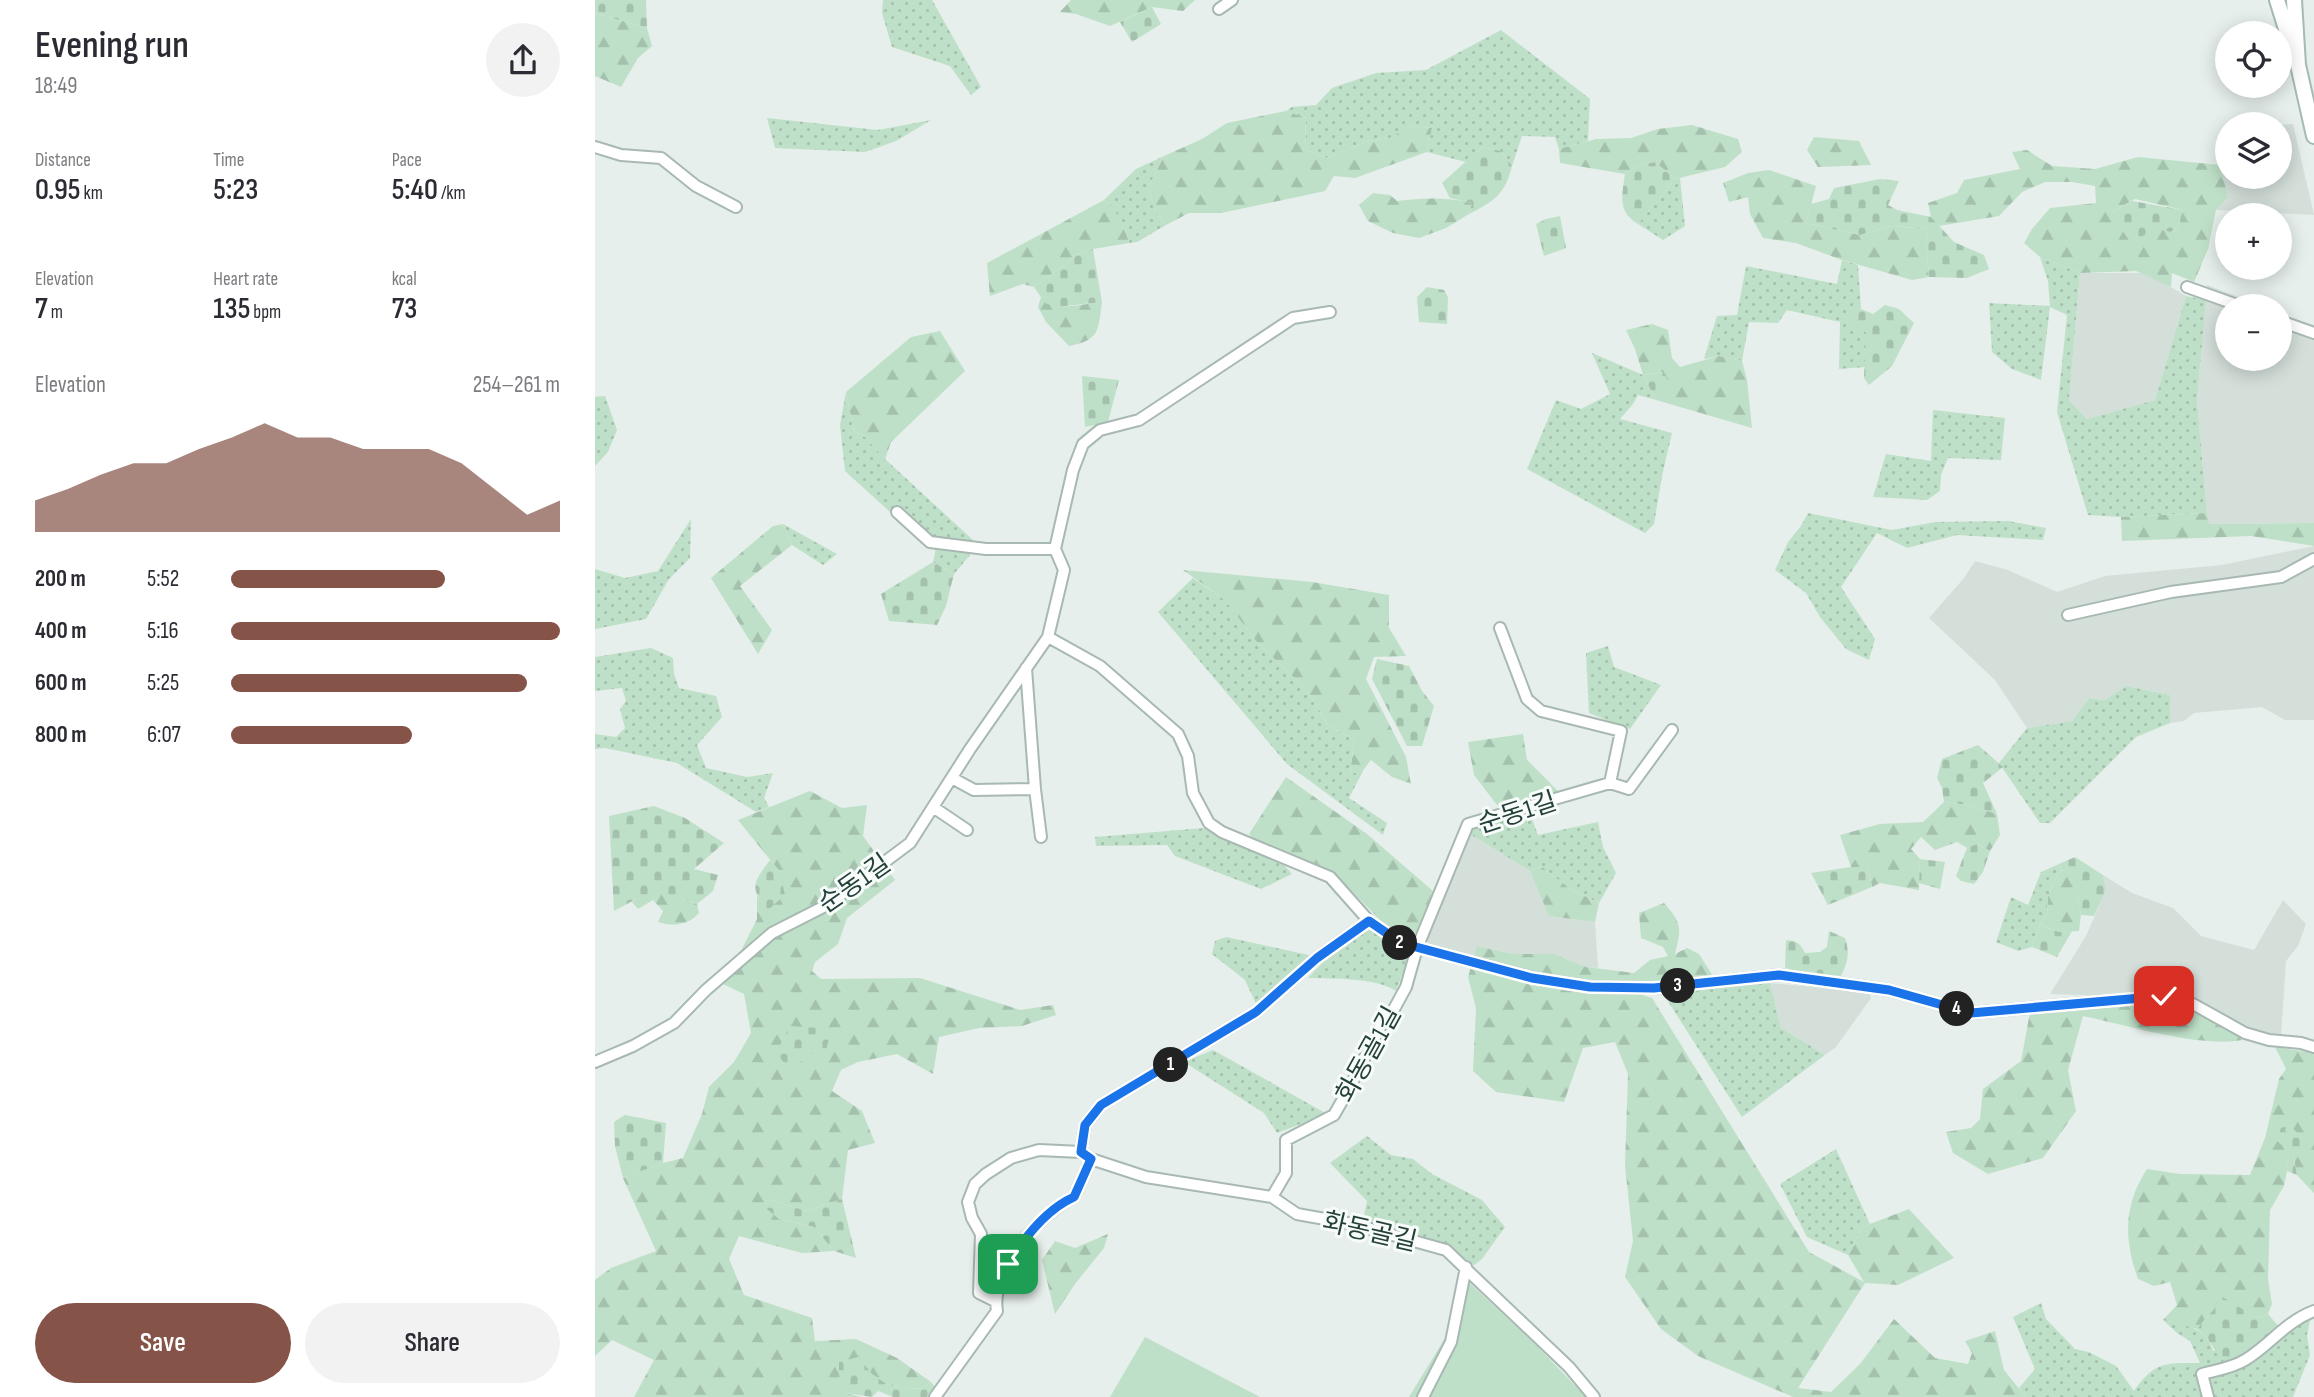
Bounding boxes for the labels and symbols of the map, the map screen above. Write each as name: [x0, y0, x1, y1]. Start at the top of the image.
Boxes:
street label: 순동1길: [1474, 786, 1561, 841]
street label: 순동1길: [813, 848, 897, 920]
pin: 2: [1383, 926, 1417, 960]
pin: [2134, 966, 2194, 1026]
pin: 3: [1661, 968, 1695, 1004]
pin: 4: [1939, 992, 1975, 1026]
street label: 화동골1길: [1330, 1001, 1408, 1108]
pin: 1: [1153, 1048, 1189, 1082]
street label: 화동골길: [1320, 1207, 1420, 1258]
pin: [978, 1234, 1038, 1294]

